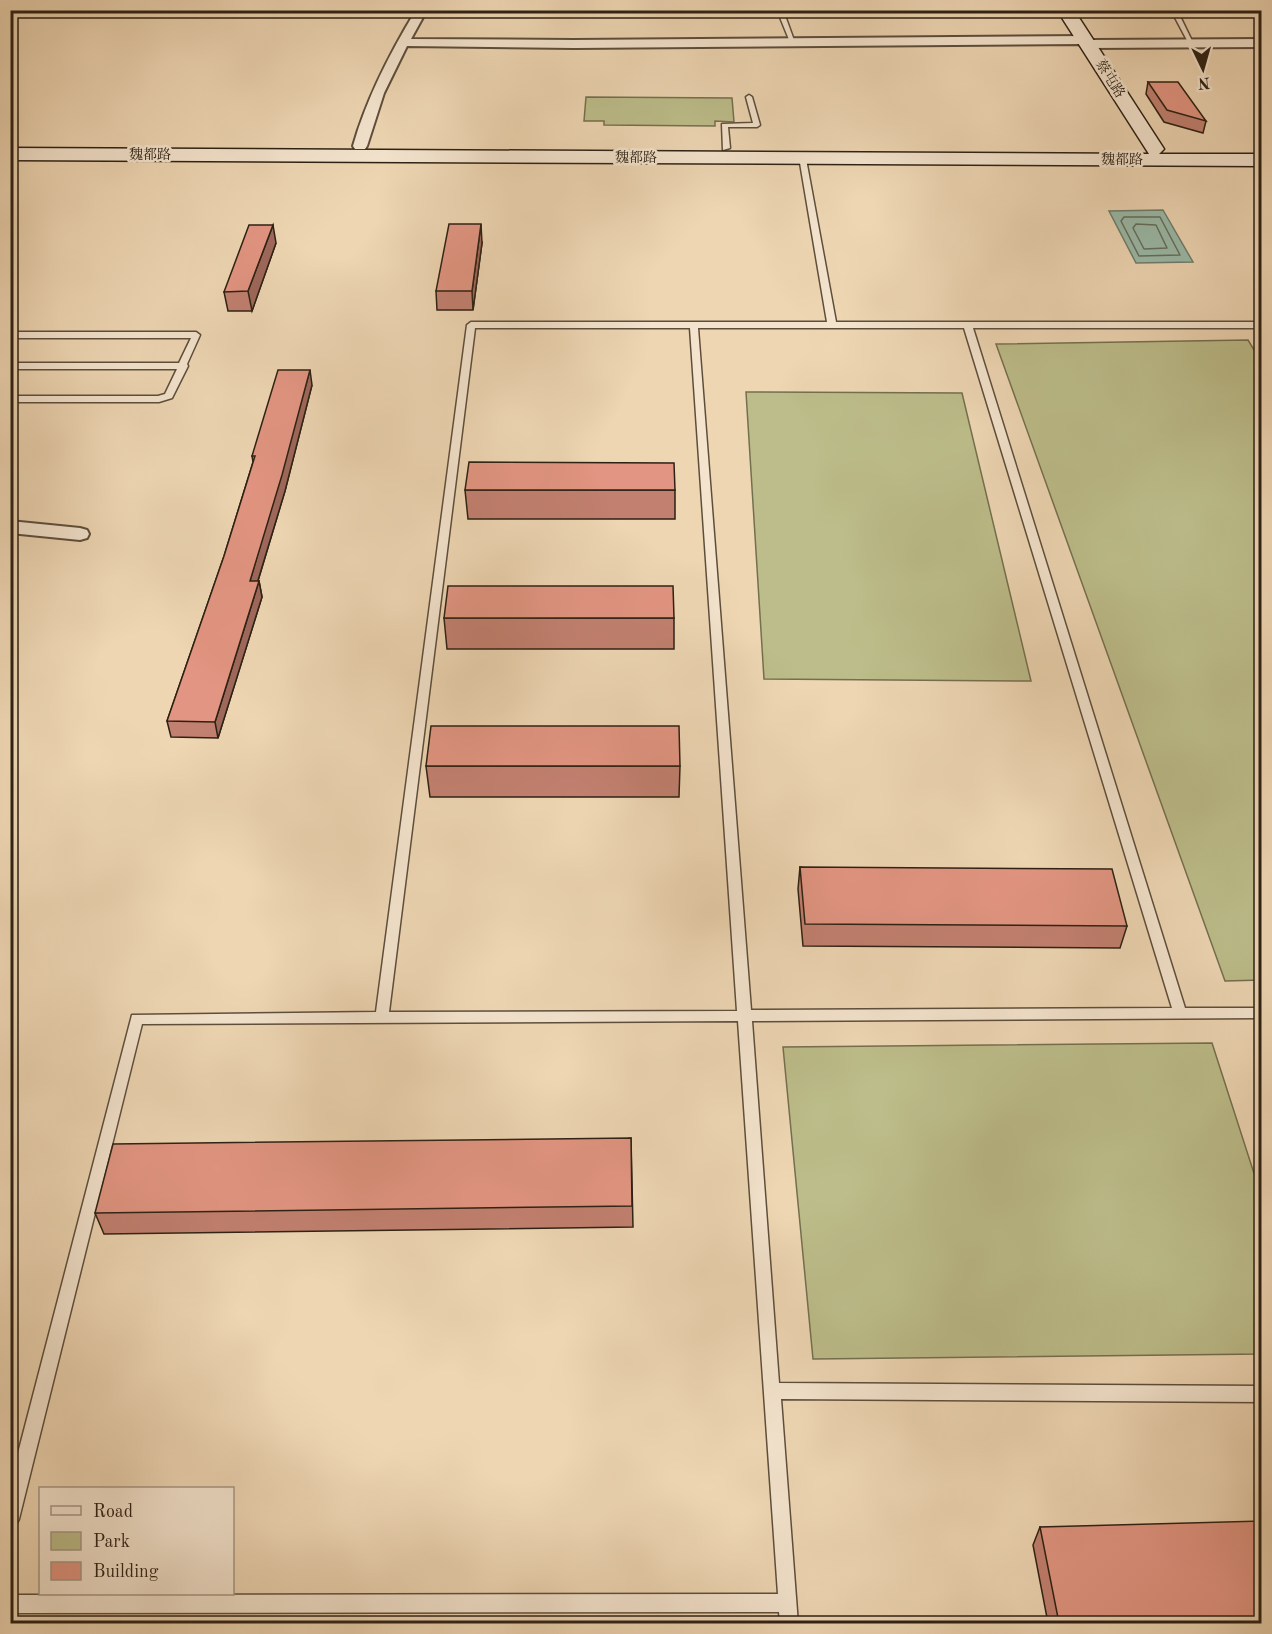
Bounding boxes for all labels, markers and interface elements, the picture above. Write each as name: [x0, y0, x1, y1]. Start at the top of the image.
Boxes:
north arrow: [1173, 39, 1233, 99]
street label: 蔡屯路: [1093, 57, 1128, 101]
text: N: [1197, 73, 1211, 91]
street label: 魏都路: [129, 147, 171, 162]
street label: 魏都路: [615, 150, 657, 165]
street label: 魏都路: [1101, 152, 1143, 167]
legend: [39, 1487, 234, 1595]
text: Road: [93, 1503, 133, 1521]
text: Park: [93, 1533, 130, 1551]
text: Building: [93, 1563, 159, 1581]

